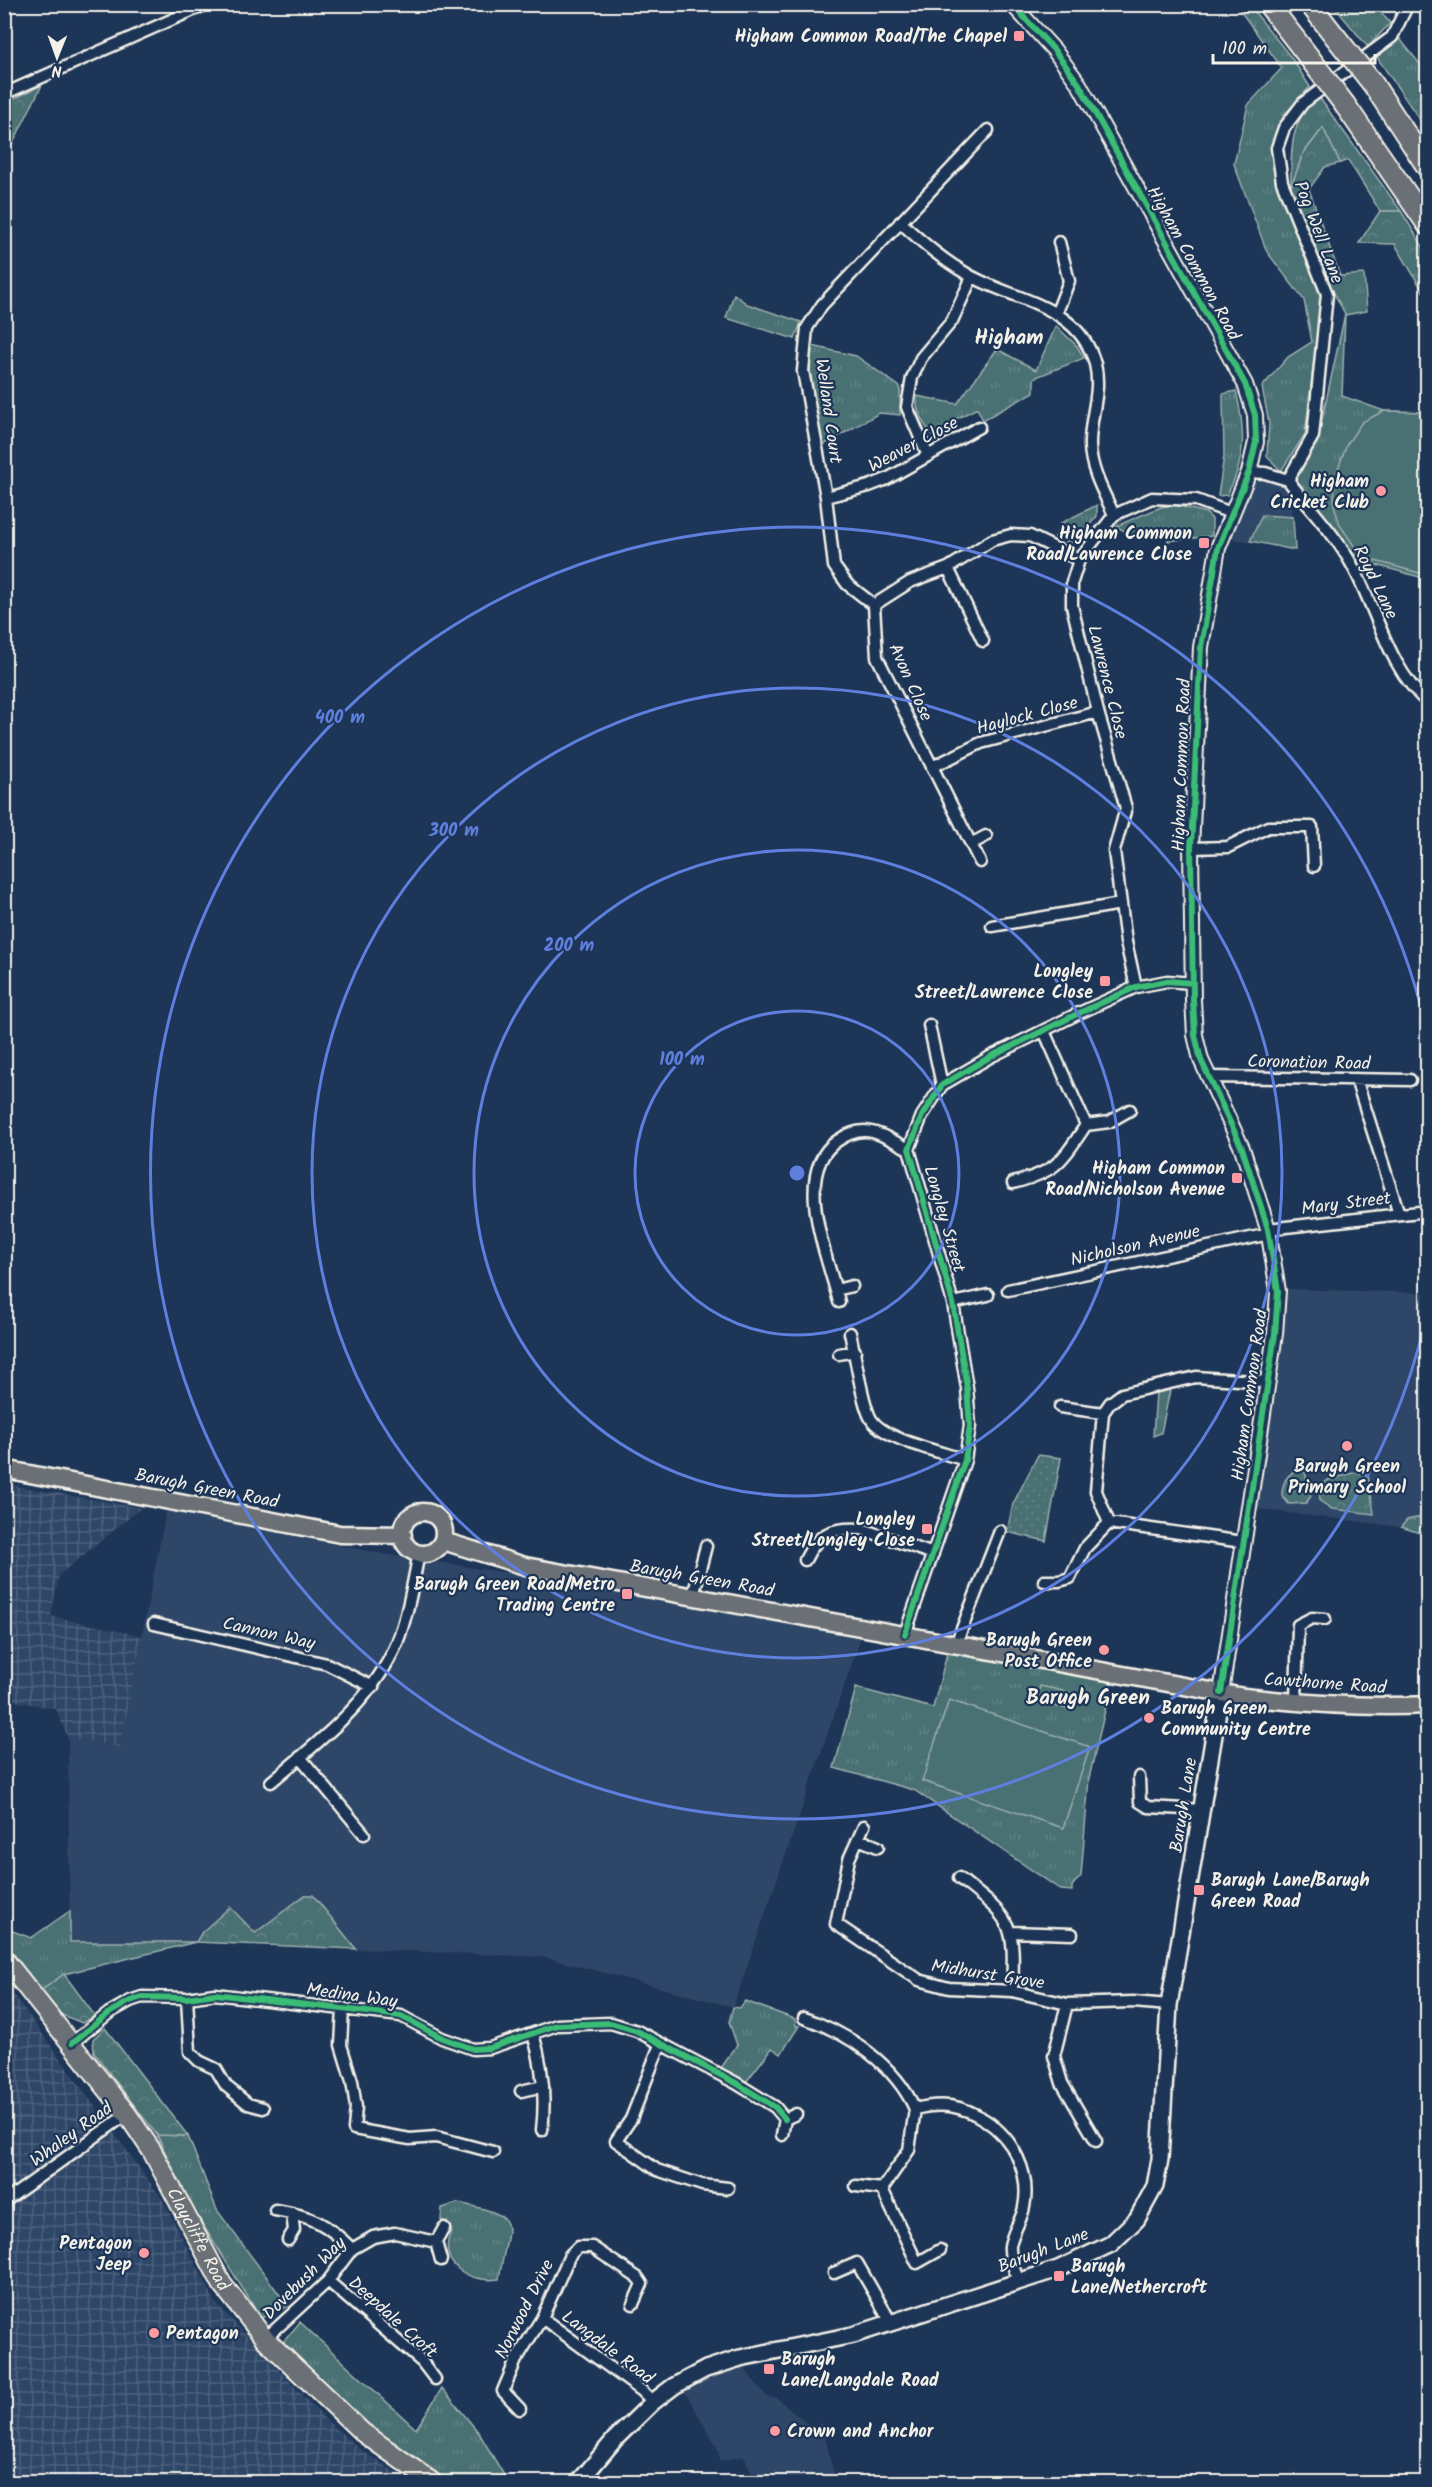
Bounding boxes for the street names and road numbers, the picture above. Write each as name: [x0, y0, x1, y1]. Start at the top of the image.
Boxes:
street label: Pog Well Lane: [1285, 177, 1350, 288]
street label: Higham Common Road: [1138, 181, 1248, 347]
street label: Welland Court: [806, 357, 849, 467]
street label: Weaver Close: [863, 409, 964, 481]
street label: Royd Lane: [1344, 541, 1405, 625]
street label: Lawrence Close: [1078, 622, 1135, 742]
street label: Avon Close: [880, 639, 940, 726]
street label: Higham Common Road: [1165, 677, 1200, 852]
street label: Haylock Close: [973, 689, 1082, 744]
street label: Coronation Road: [1247, 1048, 1372, 1079]
street label: Longley Street: [914, 1163, 973, 1277]
street label: Mary Street: [1300, 1184, 1394, 1224]
street label: Nicholson Avenue: [1068, 1217, 1203, 1275]
street label: Higham Common Road: [1224, 1306, 1277, 1483]
street label: Barugh Green Road: [132, 1461, 282, 1518]
street label: Barugh Green Road: [627, 1553, 777, 1607]
street label: Cannon Way: [219, 1610, 318, 1659]
street label: Cawthorne Road: [1262, 1666, 1388, 1703]
street label: Barugh Lane: [1163, 1756, 1206, 1855]
street label: Midhurst Grove: [929, 1952, 1047, 1999]
street label: Medina Way: [304, 1976, 400, 2017]
street label: Whaley Road: [24, 2095, 120, 2175]
street label: Claycliffe Road: [158, 2183, 237, 2299]
street label: Barugh Lane: [994, 2221, 1094, 2282]
street label: Dovebush Way: [256, 2230, 354, 2328]
street label: Norwood Drive: [488, 2255, 563, 2365]
street label: Deepdale Croft: [341, 2270, 444, 2367]
street label: Langdale Road: [555, 2304, 660, 2393]

